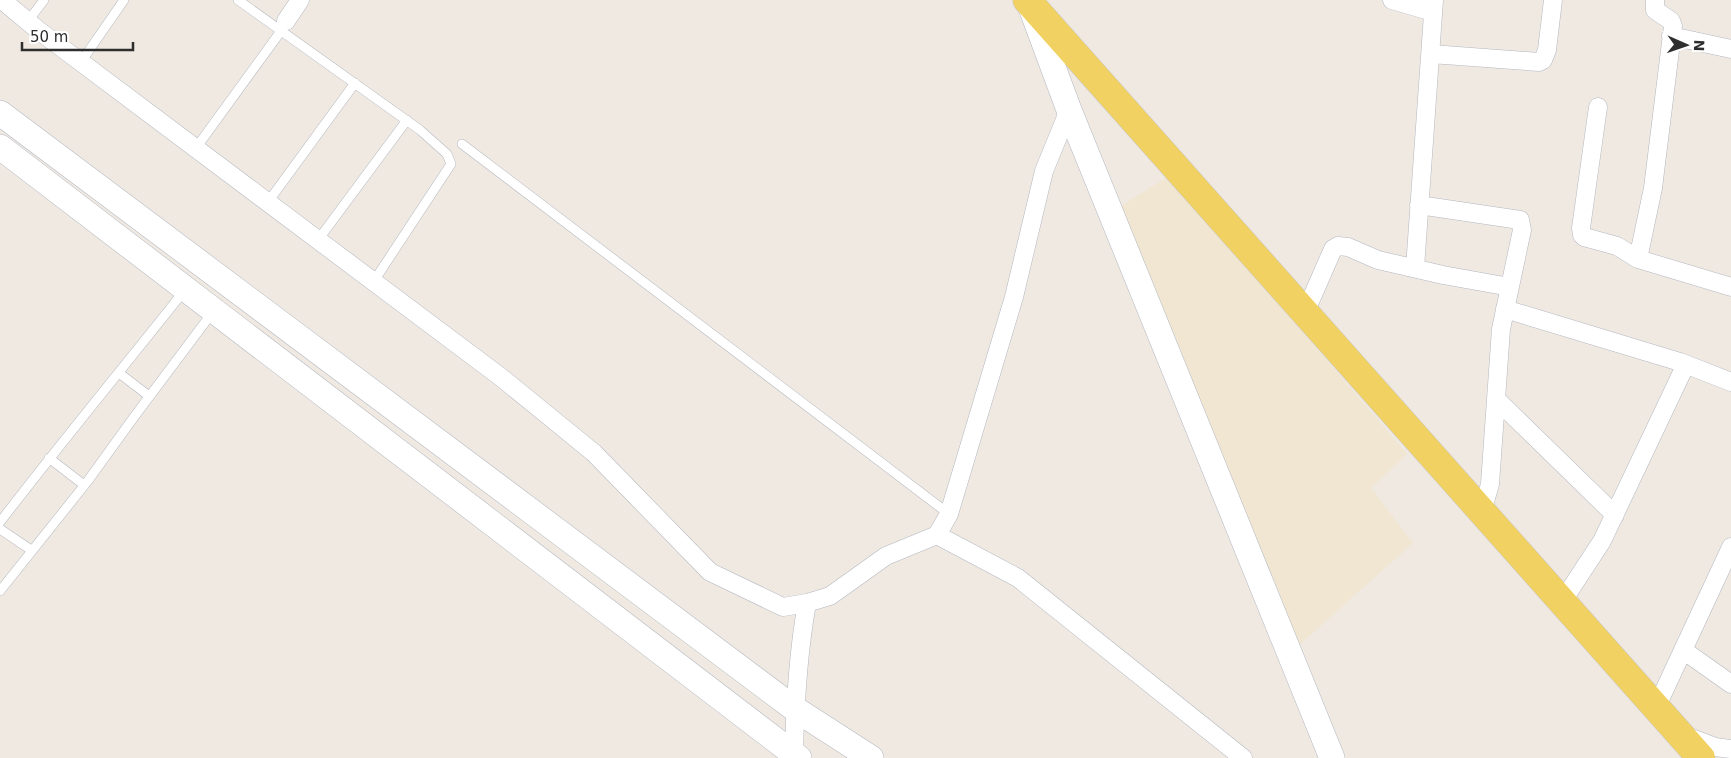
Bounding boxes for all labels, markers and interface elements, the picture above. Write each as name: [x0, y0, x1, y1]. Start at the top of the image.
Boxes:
scale bar: [22, 20, 134, 52]
north arrow: [1661, 20, 1711, 70]
text: 50 m: [30, 28, 68, 46]
text: N: [1691, 39, 1707, 52]

